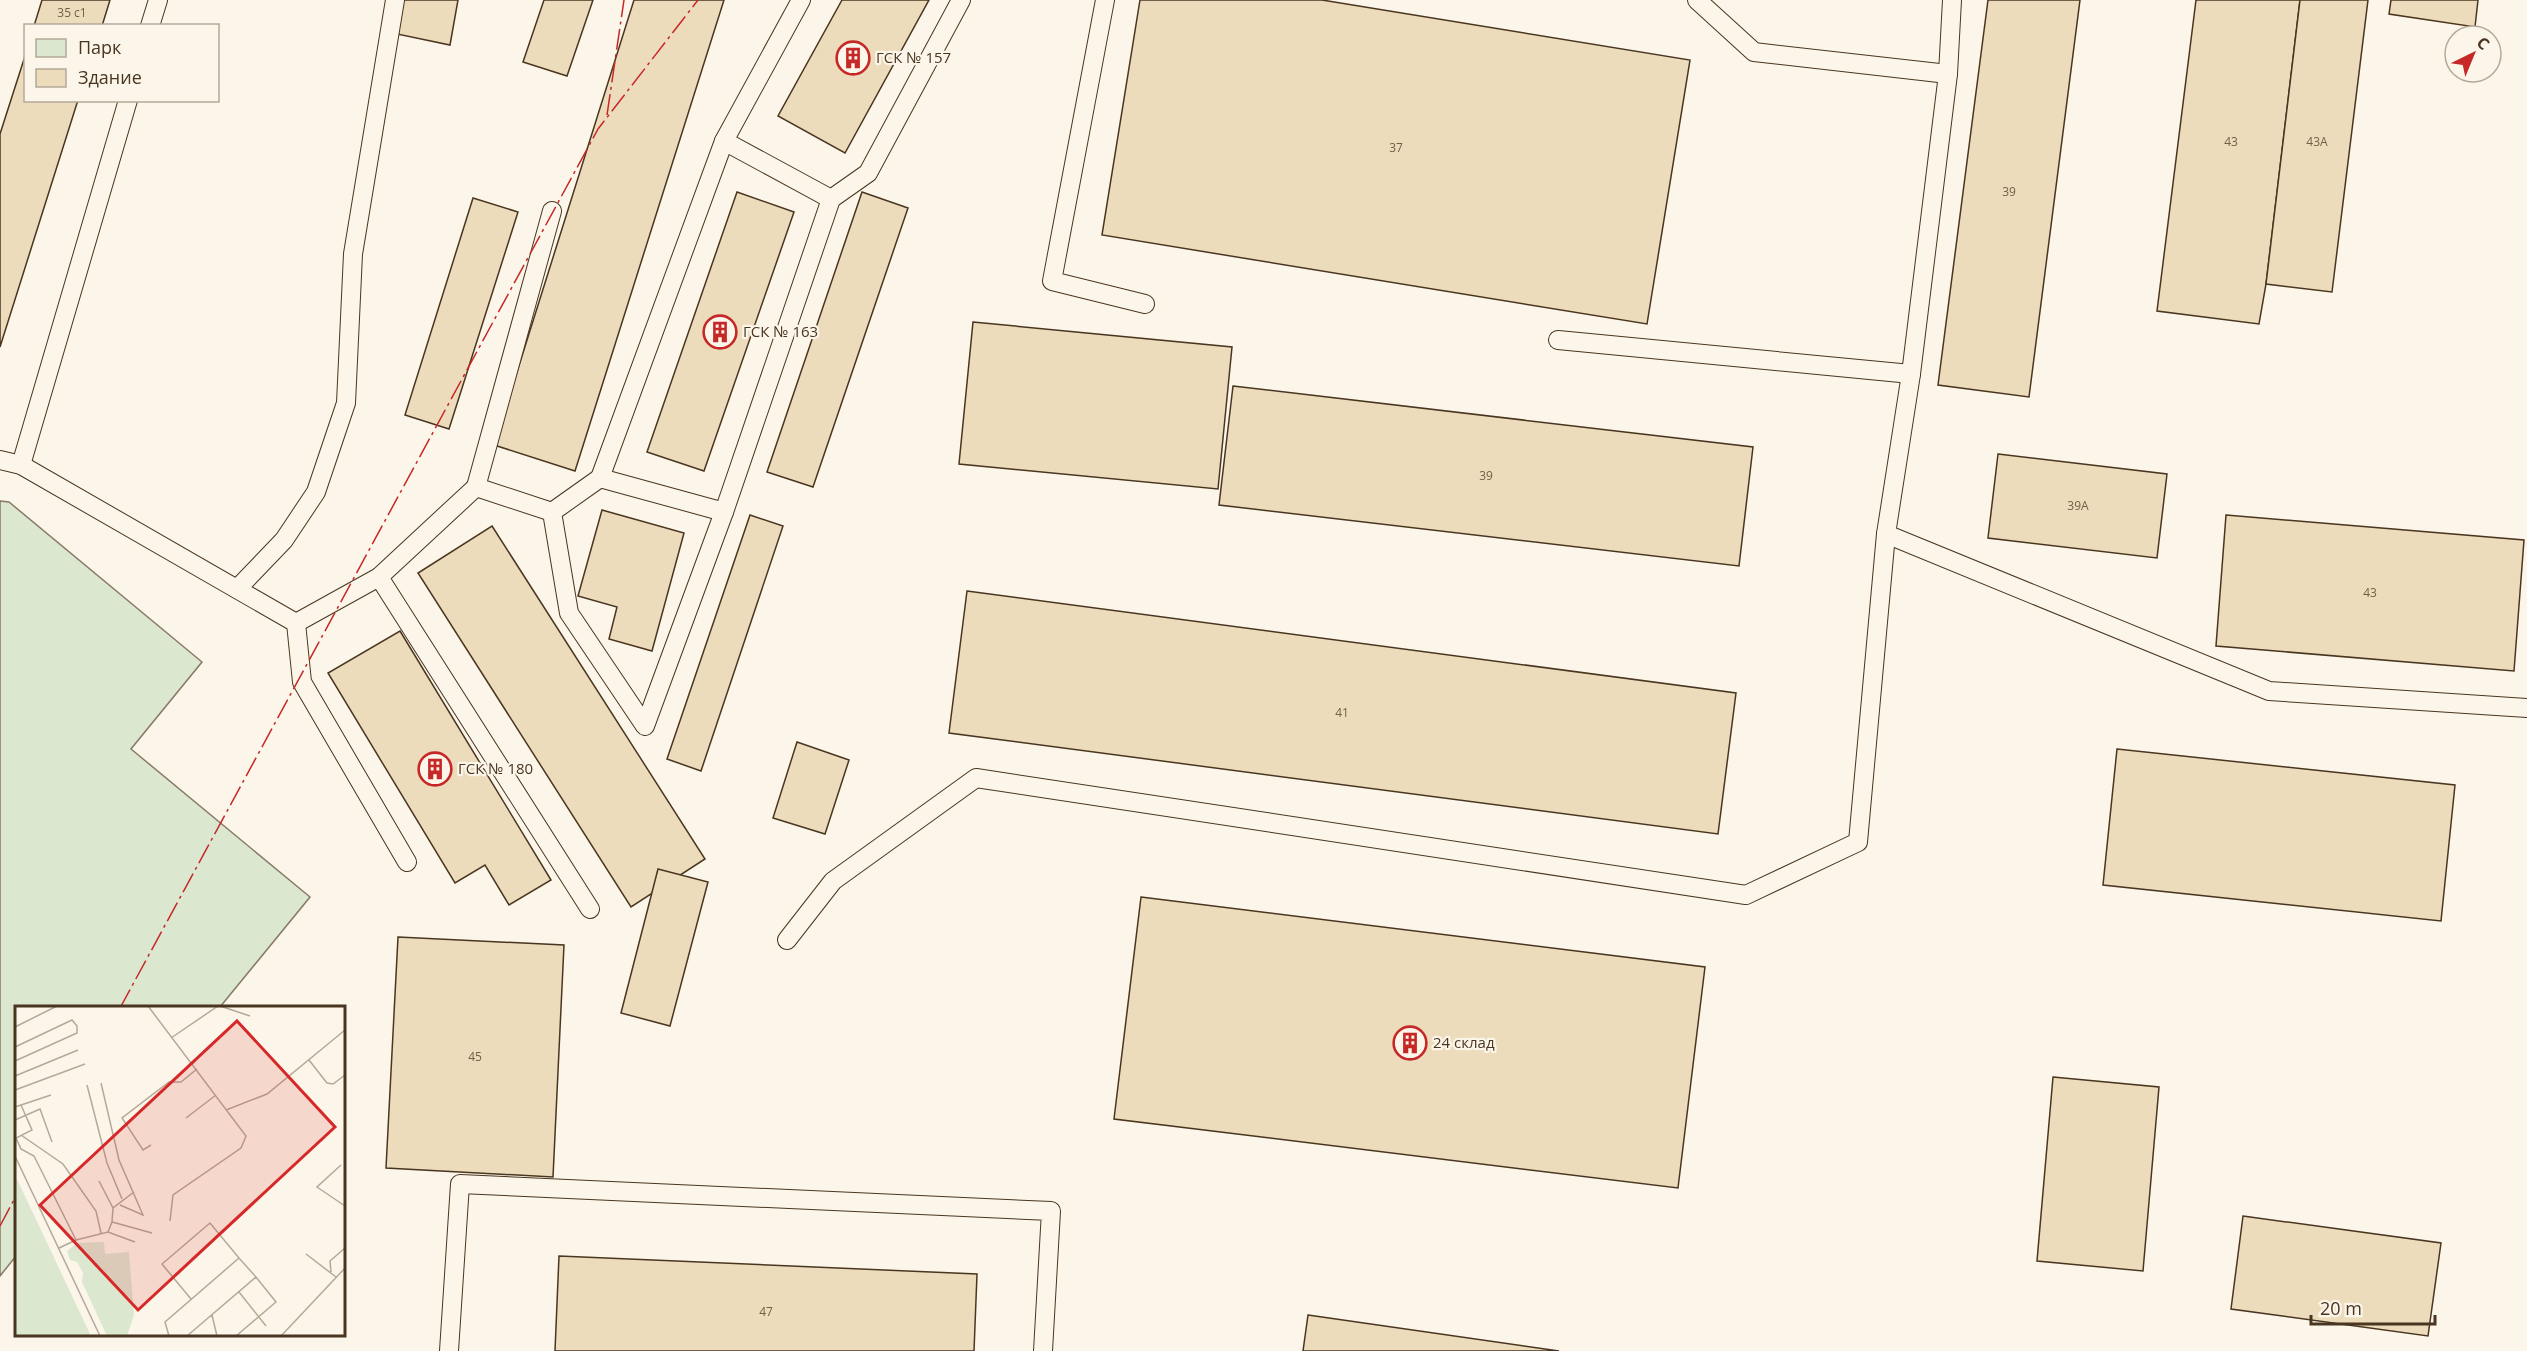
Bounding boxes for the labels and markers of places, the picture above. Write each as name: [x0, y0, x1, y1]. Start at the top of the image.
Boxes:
building icon: ГСК № 157: [835, 40, 871, 76]
place label: ГСК № 157: [876, 47, 951, 67]
building icon: ГСК № 163: [702, 314, 738, 350]
place label: ГСК № 163: [743, 321, 818, 341]
building icon: ГСК № 180: [417, 751, 453, 787]
place label: ГСК № 180: [458, 758, 533, 778]
building icon: 24 склад: [1392, 1025, 1428, 1061]
place label: 24 склад: [1433, 1032, 1495, 1052]

